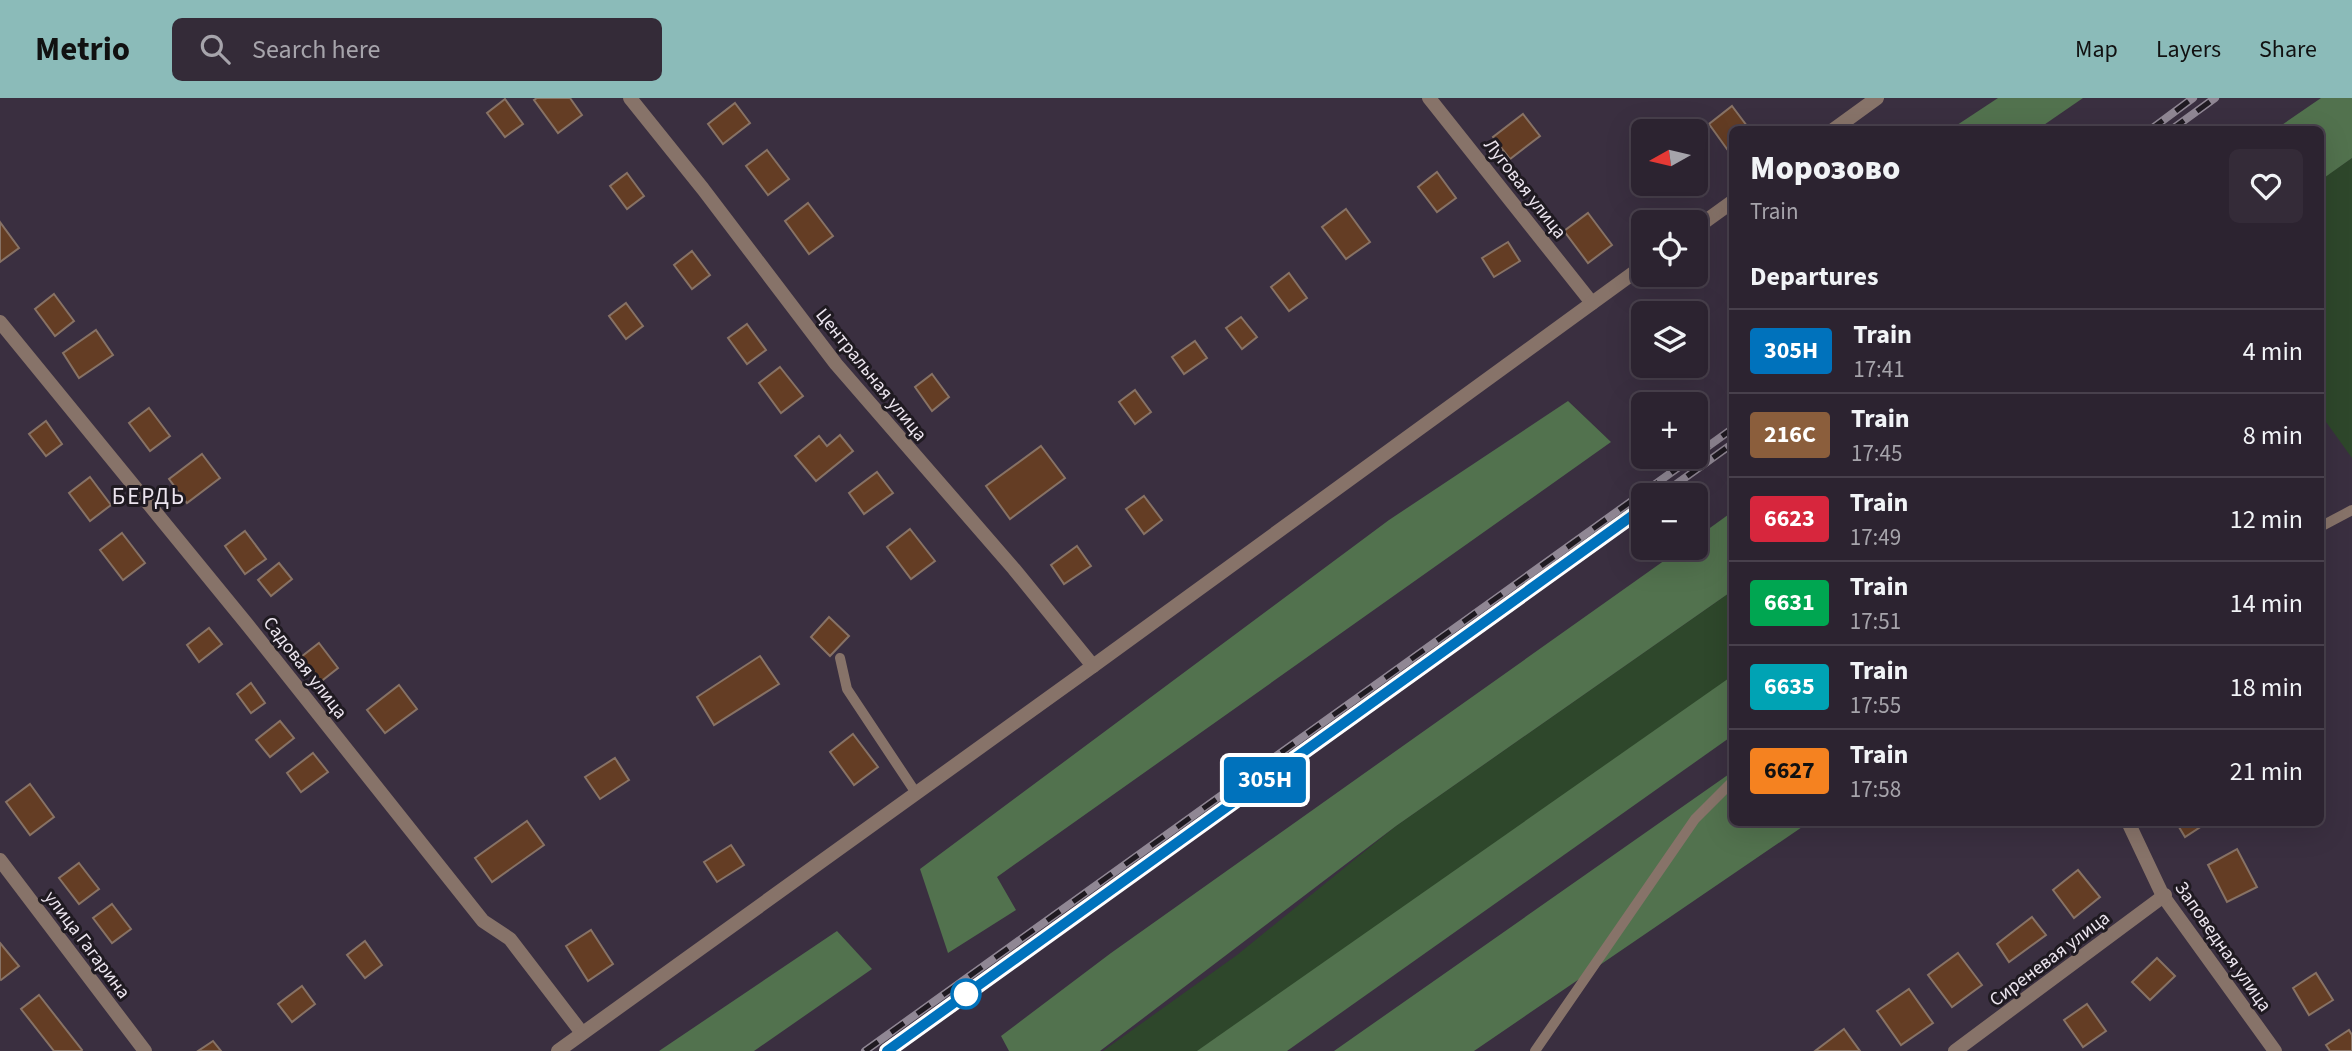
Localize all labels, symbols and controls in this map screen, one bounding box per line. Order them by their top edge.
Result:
search box [172,18,662,81]
text: Metrio [35,26,130,73]
icon: search [196,30,234,68]
text: Search here [252,31,380,68]
text: Map [2075,32,2118,67]
text: Layers [2156,32,2221,67]
text: Share [2259,32,2317,67]
north arrow [1631,119,1708,196]
map controls [1631,119,1708,560]
street label: Луговая улица [1477,133,1573,245]
text: Морозово [1750,145,1901,192]
button: heart [2229,149,2303,223]
text: Train [1750,195,1799,228]
button: locate [1631,210,1708,287]
text: Departures [1750,258,1878,295]
button: layers [1631,301,1708,378]
street label: Центральная улица [809,303,933,447]
text: Train [1853,316,1912,353]
text: 305Н [1764,333,1818,368]
text: 4 min [2243,333,2303,370]
text: 17:41 [1853,353,1905,386]
button: + [1631,392,1708,469]
text: Train [1851,400,1910,437]
text: 216С [1764,417,1816,452]
text: 8 min [2243,417,2303,454]
text: 17:45 [1851,437,1902,470]
district label: БЕРДЬ [112,480,186,513]
button: − [1631,483,1708,560]
text: Train [1850,484,1908,521]
text: 6623 [1764,501,1815,536]
text: 12 min [2230,501,2303,538]
text: 17:49 [1850,521,1901,554]
text: Train [1850,568,1908,605]
text: 6631 [1764,585,1815,620]
text: 14 min [2230,585,2303,622]
text: 17:51 [1850,605,1901,638]
street label: Садовая улица [256,611,353,725]
text: Train [1850,652,1908,689]
text: 6635 [1764,669,1815,704]
text: 18 min [2230,669,2303,706]
text: 17:55 [1850,689,1901,722]
text: Train [1850,736,1908,773]
text: 6627 [1764,753,1815,788]
text: 21 min [2230,753,2303,790]
line badge: 305Н [1216,757,1314,803]
text: 305Н [1238,762,1292,797]
text: 17:58 [1850,773,1901,806]
street label: Заповедная улица [2168,876,2278,1018]
street label: улица Гагарина [37,885,136,1005]
street label: Сиреневая улица [1984,905,2116,1013]
unlabelled marker [951,979,981,1009]

